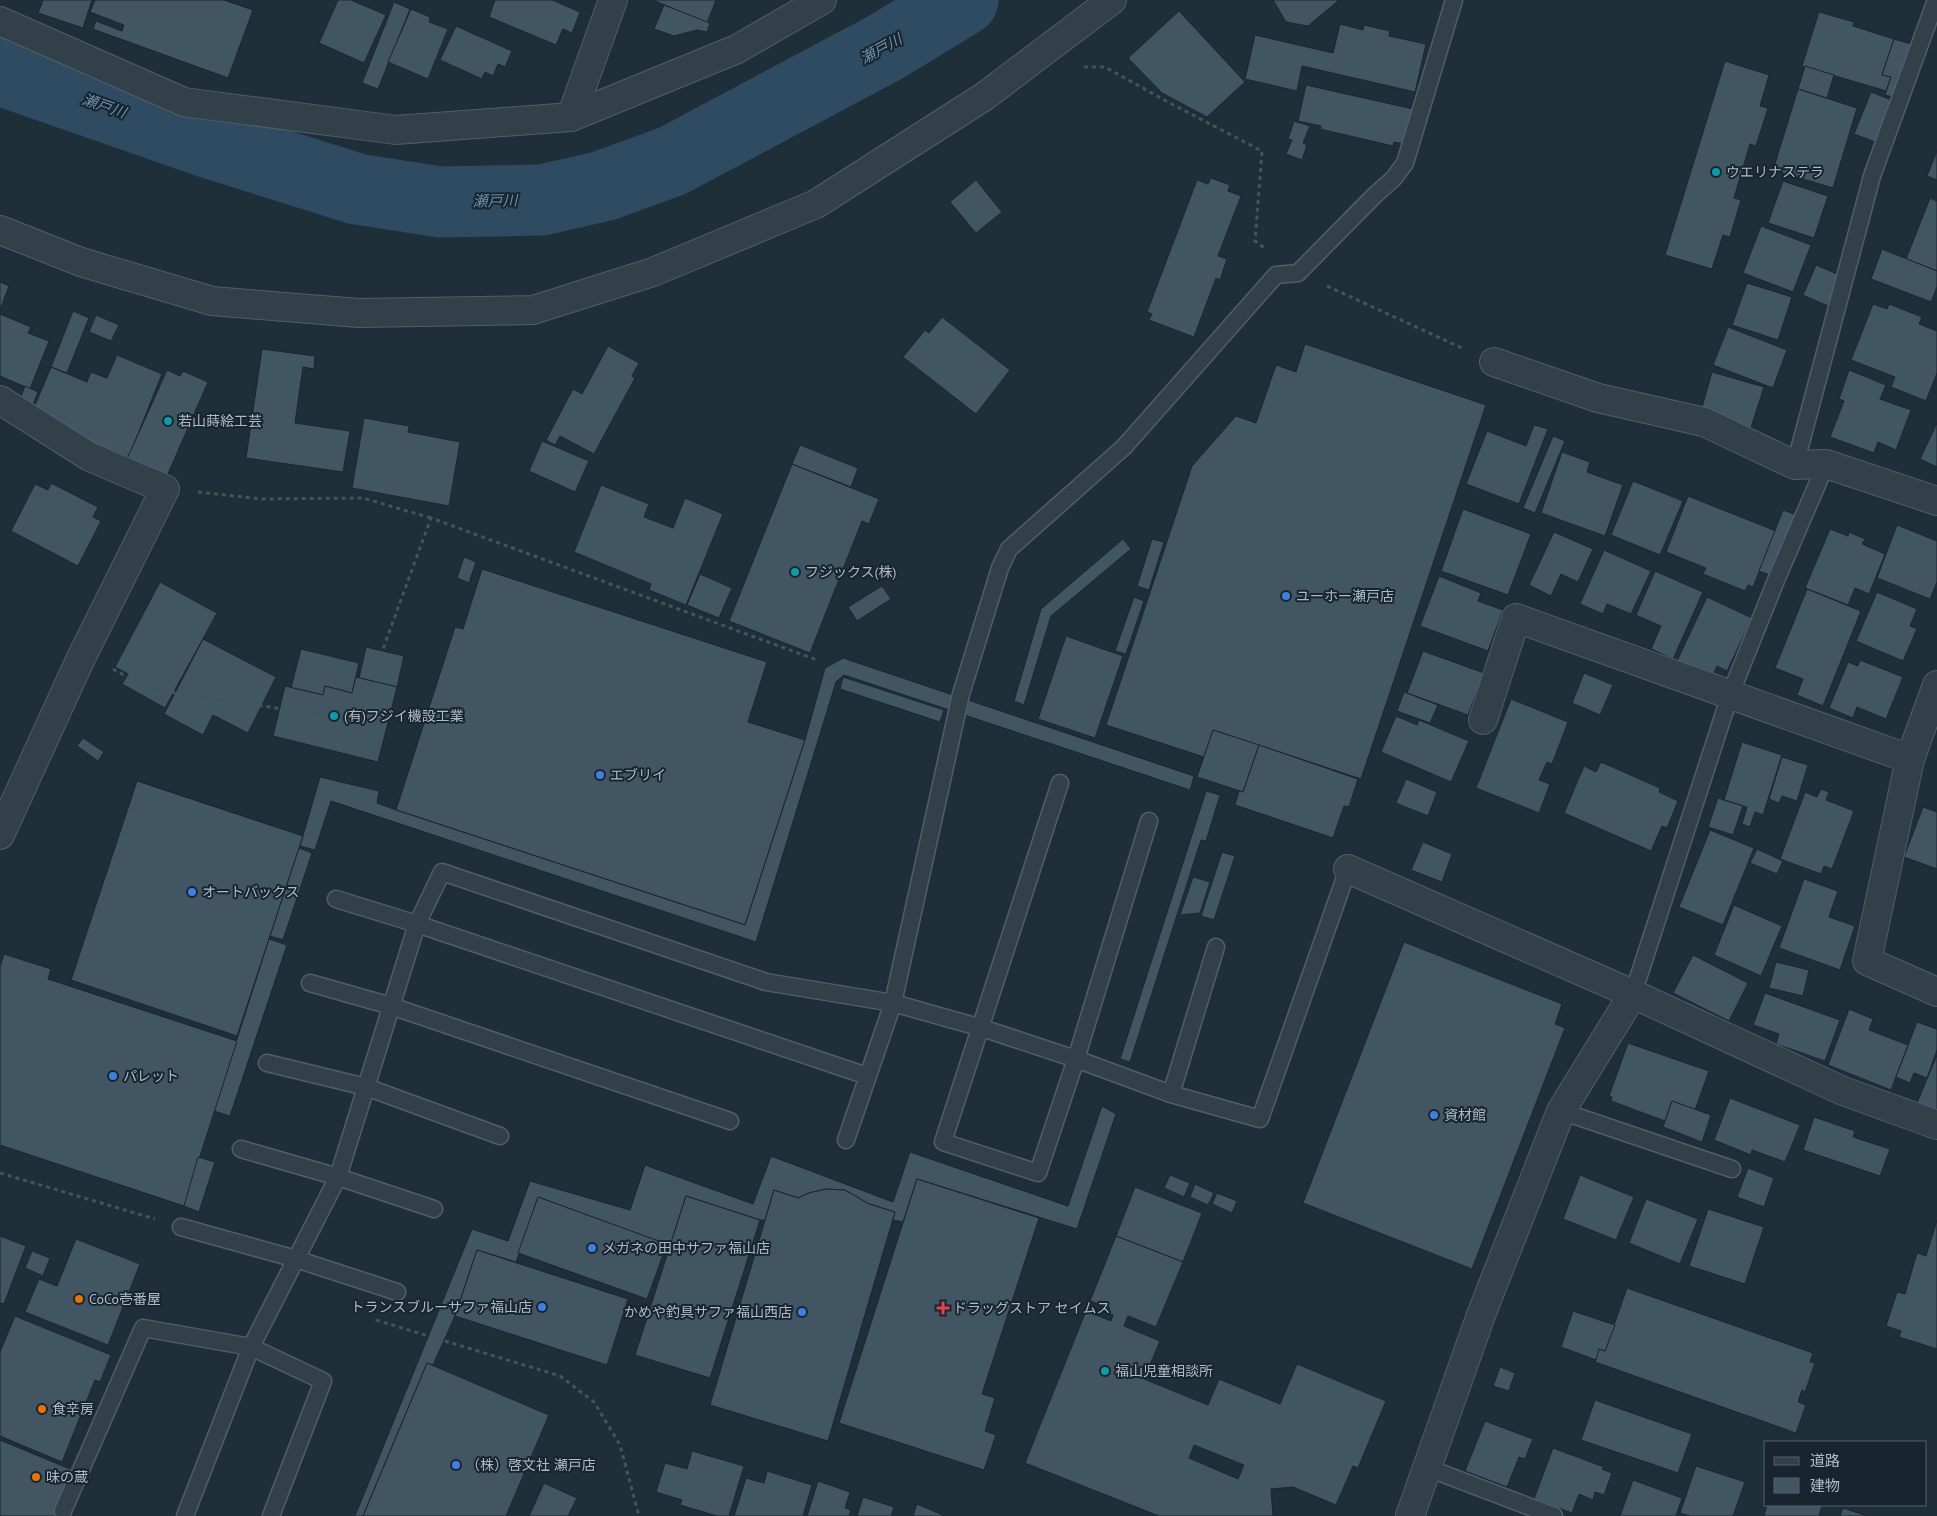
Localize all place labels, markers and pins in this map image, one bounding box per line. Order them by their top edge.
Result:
place label: ウエリナステラ [1726,163,1824,181]
marker: ウエリナステラ [1710,166,1722,178]
place label: 若山蒔絵工芸 [178,412,262,430]
marker: 若山蒔絵工芸 [162,415,174,427]
place label: フジックス(株) [805,563,896,581]
marker: フジックス(株) [789,566,801,578]
place label: ユーホー瀬戸店 [1296,587,1394,605]
marker: ユーホー瀬戸店 [1280,590,1292,602]
place label: (有)フジイ機設工業 [344,707,464,725]
marker: (有)フジイ機設工業 [328,710,340,722]
place label: エブリイ [610,766,666,784]
marker: エブリイ [594,769,606,781]
place label: オートバックス [202,883,300,901]
marker: オートバックス [186,886,198,898]
place label: パレット [123,1067,179,1085]
marker: パレット [107,1070,119,1082]
place label: 資材館 [1444,1106,1486,1124]
marker: 資材館 [1428,1109,1440,1121]
place label: メガネの田中サファ福山店 [602,1239,770,1257]
marker: メガネの田中サファ福山店 [586,1242,598,1254]
place label: CoCo壱番屋 [89,1290,161,1308]
marker: CoCo壱番屋 [73,1293,85,1305]
place label: トランスブルーサファ福山店 [351,1298,532,1316]
place label: ドラッグストア セイムス [953,1299,1110,1317]
marker: トランスブルーサファ福山店 [536,1301,548,1313]
marker: ドラッグストア セイムス [937,1302,949,1314]
place label: かめや釣具サファ福山西店 [624,1303,792,1321]
marker: かめや釣具サファ福山西店 [796,1306,808,1318]
place label: 福山児童相談所 [1115,1362,1213,1380]
marker: 福山児童相談所 [1099,1365,1111,1377]
place label: 食辛房 [52,1400,94,1418]
marker: 食辛房 [36,1403,48,1415]
place label: （株）啓文社 瀬戸店 [466,1456,596,1474]
marker: （株）啓文社 瀬戸店 [450,1459,462,1471]
place label: 味の蔵 [46,1468,88,1486]
marker: 味の蔵 [30,1471,42,1483]

